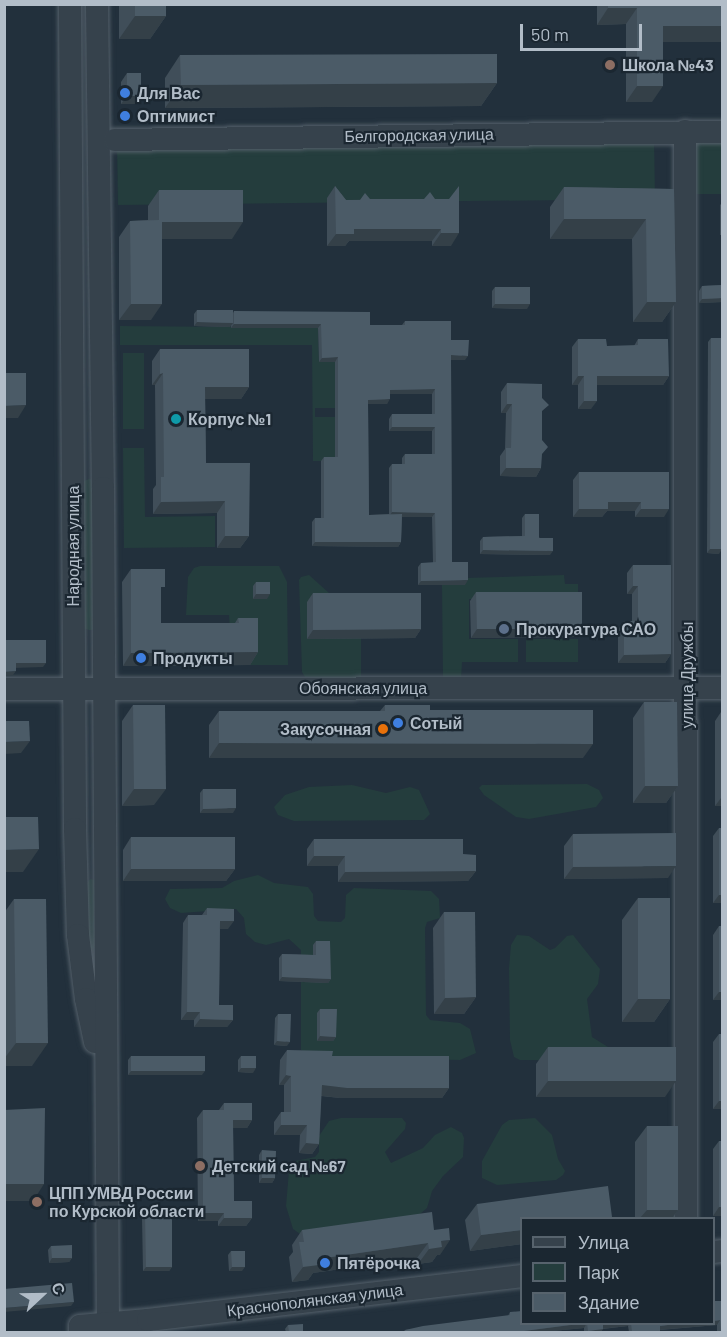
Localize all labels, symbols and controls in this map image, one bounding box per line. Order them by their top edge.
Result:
scale bar [523,12,644,50]
text: 50 m [531,23,569,45]
place label: Школа №43 [622,55,714,75]
marker: Школа №43 [603,58,617,72]
place label: Для Вас [137,83,200,103]
marker: Для Вас [118,86,132,100]
place label: Оптимист [137,106,215,126]
marker: Оптимист [118,109,132,123]
street label: Белгородская улица [344,124,494,146]
place label: Корпус №1 [188,409,271,429]
marker: Корпус №1 [169,412,183,426]
street label: Народная улица [63,486,83,606]
place label: Прокуратура САО [516,619,656,639]
marker: Прокуратура САО [497,622,511,636]
street label: улица Дружбы [677,622,697,728]
place label: Продукты [153,648,233,668]
marker: Продукты [134,651,148,665]
street label: Обоянская улица [299,678,427,698]
place label: Сотый [410,713,462,733]
marker: Сотый [391,716,405,730]
place label: Закусочная [280,719,371,739]
marker: Закусочная [376,722,390,736]
place label: Детский сад №67 [212,1156,345,1176]
marker: Детский сад №67 [193,1159,207,1173]
place label: ЦПП УМВД России по Курской области [49,1183,204,1221]
marker: ЦПП УМВД России по Курской области [30,1195,44,1209]
legend [520,1217,715,1325]
text: Улица [578,1231,629,1253]
place label: Пятёрочка [337,1253,420,1273]
marker: Пятёрочка [318,1256,332,1270]
text: Парк [578,1261,619,1283]
north arrow [12,1265,72,1325]
text: С [48,1279,70,1297]
street label: Краснополянская улица [226,1280,404,1320]
text: Здание [578,1291,639,1313]

